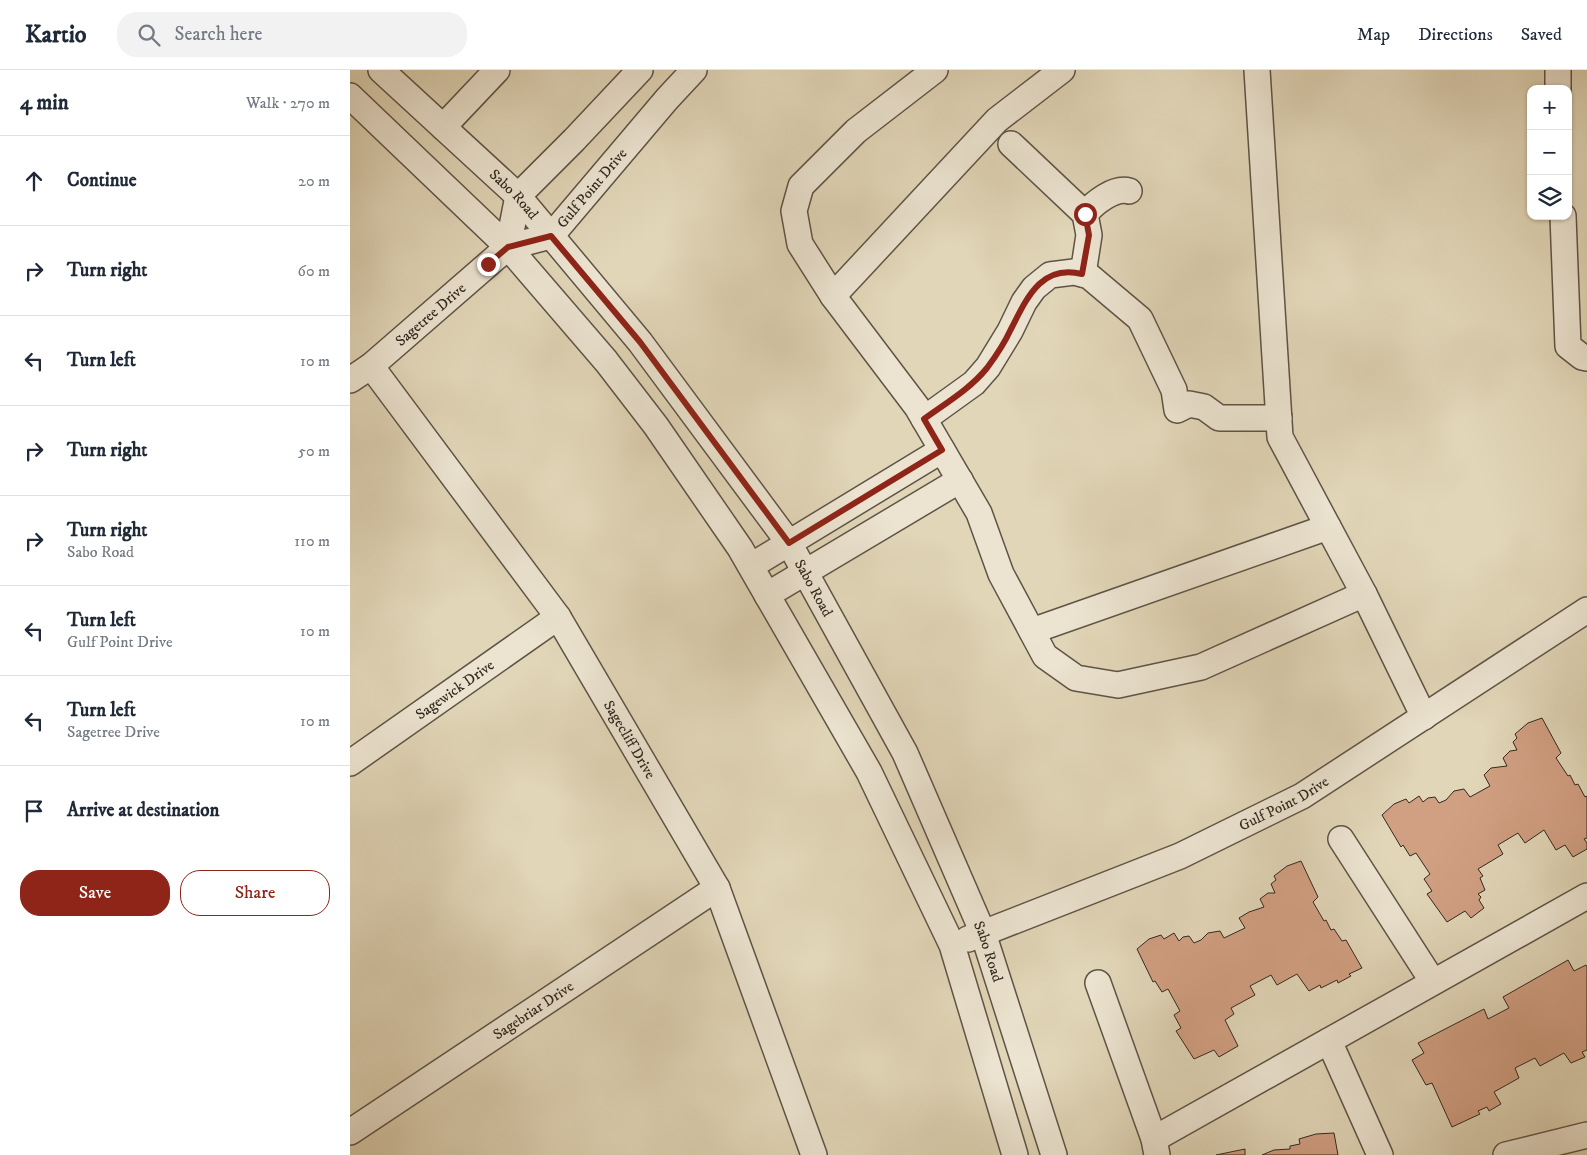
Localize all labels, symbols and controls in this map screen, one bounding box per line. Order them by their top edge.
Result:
search box [117,12,467,57]
text: Kartio [25,20,87,50]
icon: search [135,21,163,49]
text: Search here [175,23,262,46]
text: Map [1357,24,1390,46]
text: Directions [1418,24,1493,46]
text: Saved [1521,24,1562,46]
map controls [1527,85,1572,220]
button: + [1527,85,1572,130]
text: 4 min [20,90,69,116]
text: Walk · 270 m [246,93,330,113]
button: − [1527,130,1572,175]
street label: Gulf Point Drive [553,144,631,232]
street label: Sabo Road [485,165,543,224]
icon: ahead [20,167,48,195]
text: Continue [67,169,137,192]
text: 20 m [298,171,330,191]
button: layers [1527,175,1572,220]
route start [1074,203,1097,226]
route end [477,253,500,276]
icon: right [20,257,48,285]
text: Turn right [67,259,147,282]
text: 60 m [298,261,330,281]
street label: Sagetree Drive [392,279,470,351]
icon: left [20,347,48,375]
text: Turn left [67,349,136,372]
text: 10 m [300,351,330,371]
icon: right [20,437,48,465]
text: Turn right [67,439,147,462]
text: 50 m [298,441,330,461]
text: Turn right [67,519,147,542]
icon: right [20,527,48,555]
text: 110 m [294,531,330,551]
text: Sabo Road [67,542,134,562]
street label: Sabo Road [790,556,837,621]
text: Turn left [67,609,136,632]
icon: left [20,617,48,645]
text: 10 m [300,621,330,641]
text: Gulf Point Drive [67,632,173,652]
street label: Sagewick Drive [412,656,498,724]
street label: Sagecliff Drive [599,697,660,782]
text: Turn left [67,699,136,722]
icon: left [20,707,48,735]
text: 10 m [300,711,330,731]
text: Sagetree Drive [67,722,160,742]
street label: Gulf Point Drive [1236,772,1333,836]
icon: arrive [20,797,48,825]
text: Arrive at destination [67,799,219,822]
button: Save [20,870,170,916]
button: Share [180,870,330,916]
street label: Sabo Road [969,918,1007,985]
street label: Sagebriar Drive [490,977,577,1044]

